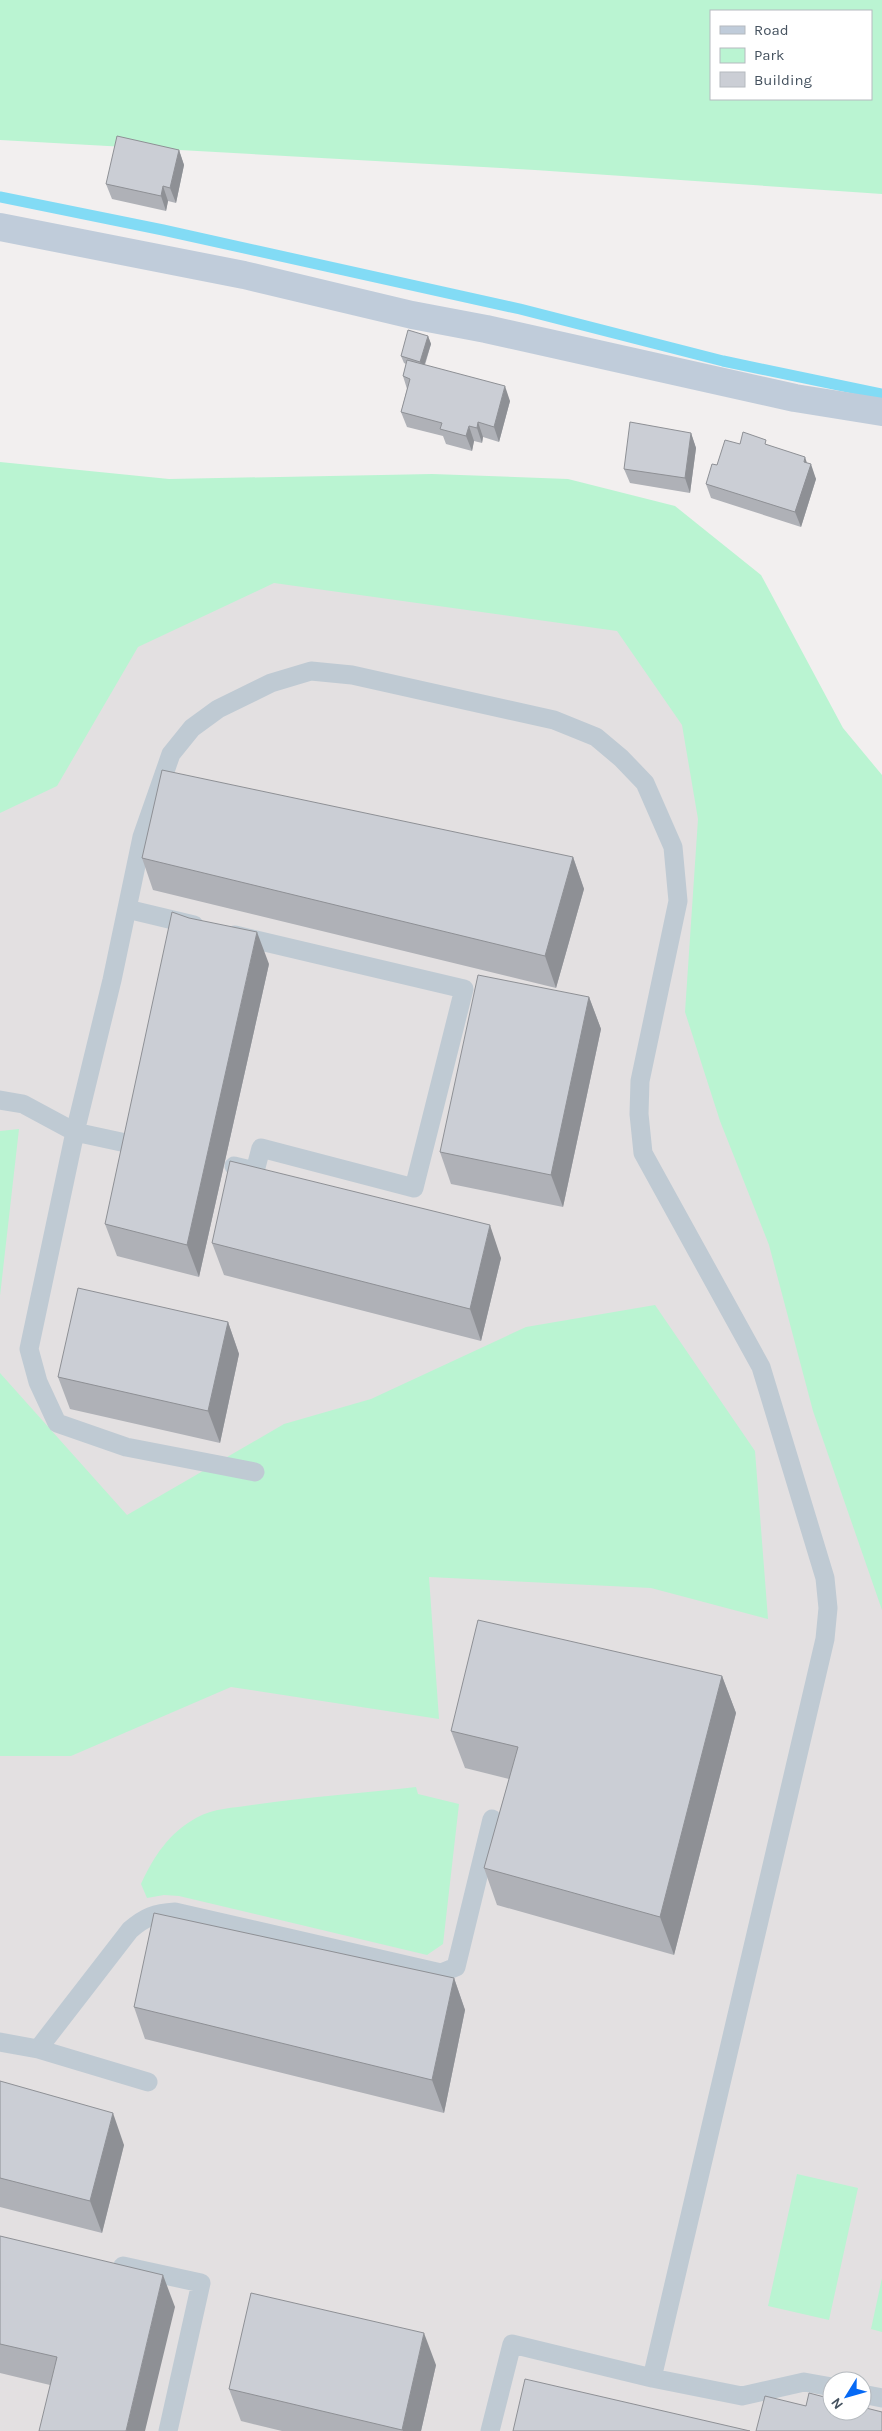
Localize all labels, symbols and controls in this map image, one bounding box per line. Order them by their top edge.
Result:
legend [710,10,872,100]
text: Road [754,21,789,39]
text: Park [754,46,784,64]
text: Building [754,71,812,89]
north arrow [822,2371,872,2421]
text: N [827,2394,847,2413]

